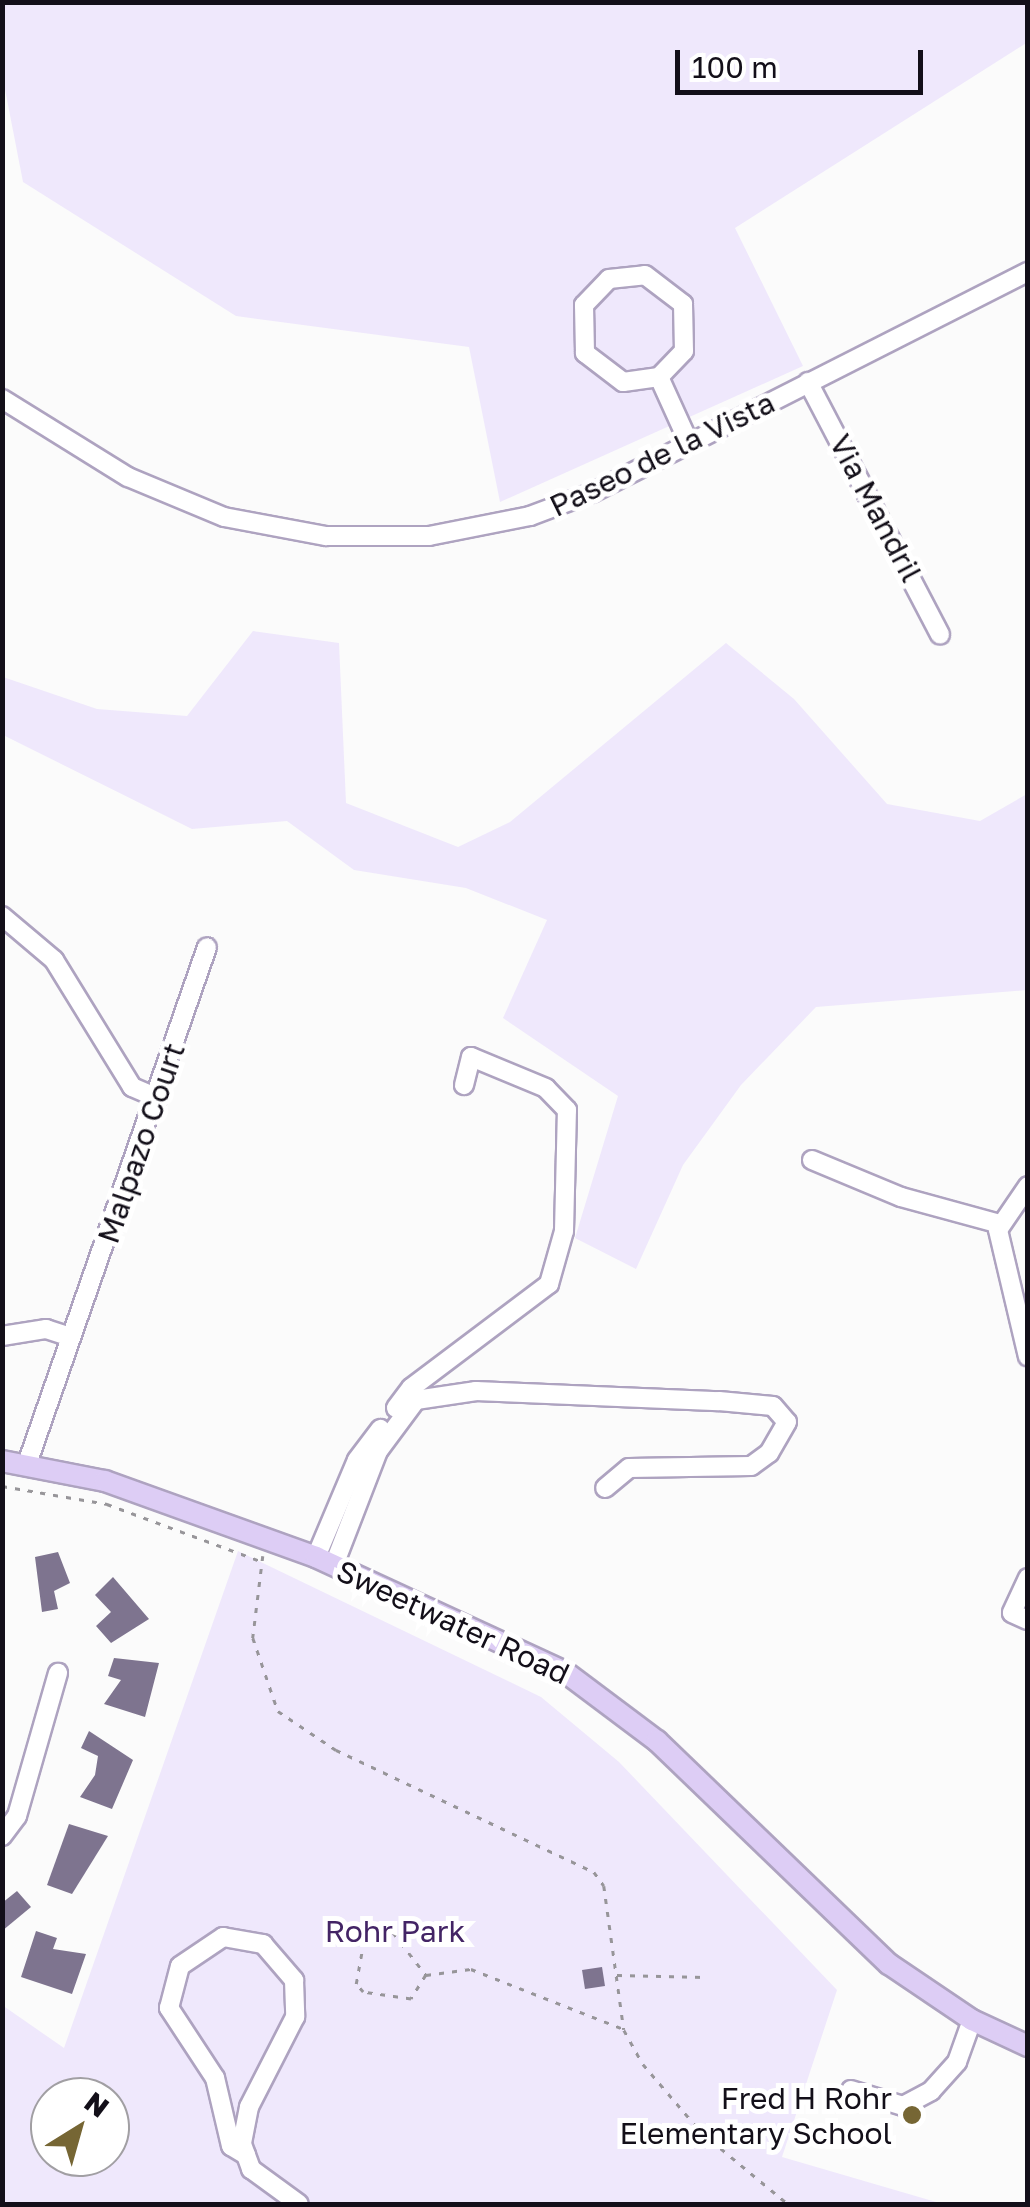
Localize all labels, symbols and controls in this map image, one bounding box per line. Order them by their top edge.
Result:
scale bar [680,30,928,92]
text: 100 m [692,49,778,85]
street label: Paseo de la Vista [544,384,780,524]
street label: Via Mandril [822,428,930,588]
street label: Malpazo Court [90,1038,192,1248]
street label: Sweetwater Road [331,1552,575,1692]
park label: Rohr Park [325,1913,465,1949]
north arrow [30,2077,130,2177]
place label: Fred H Rohr Elementary School [619,2080,892,2150]
text: N [79,2085,116,2124]
marker: Fred H Rohr Elementary School [901,2104,923,2126]

